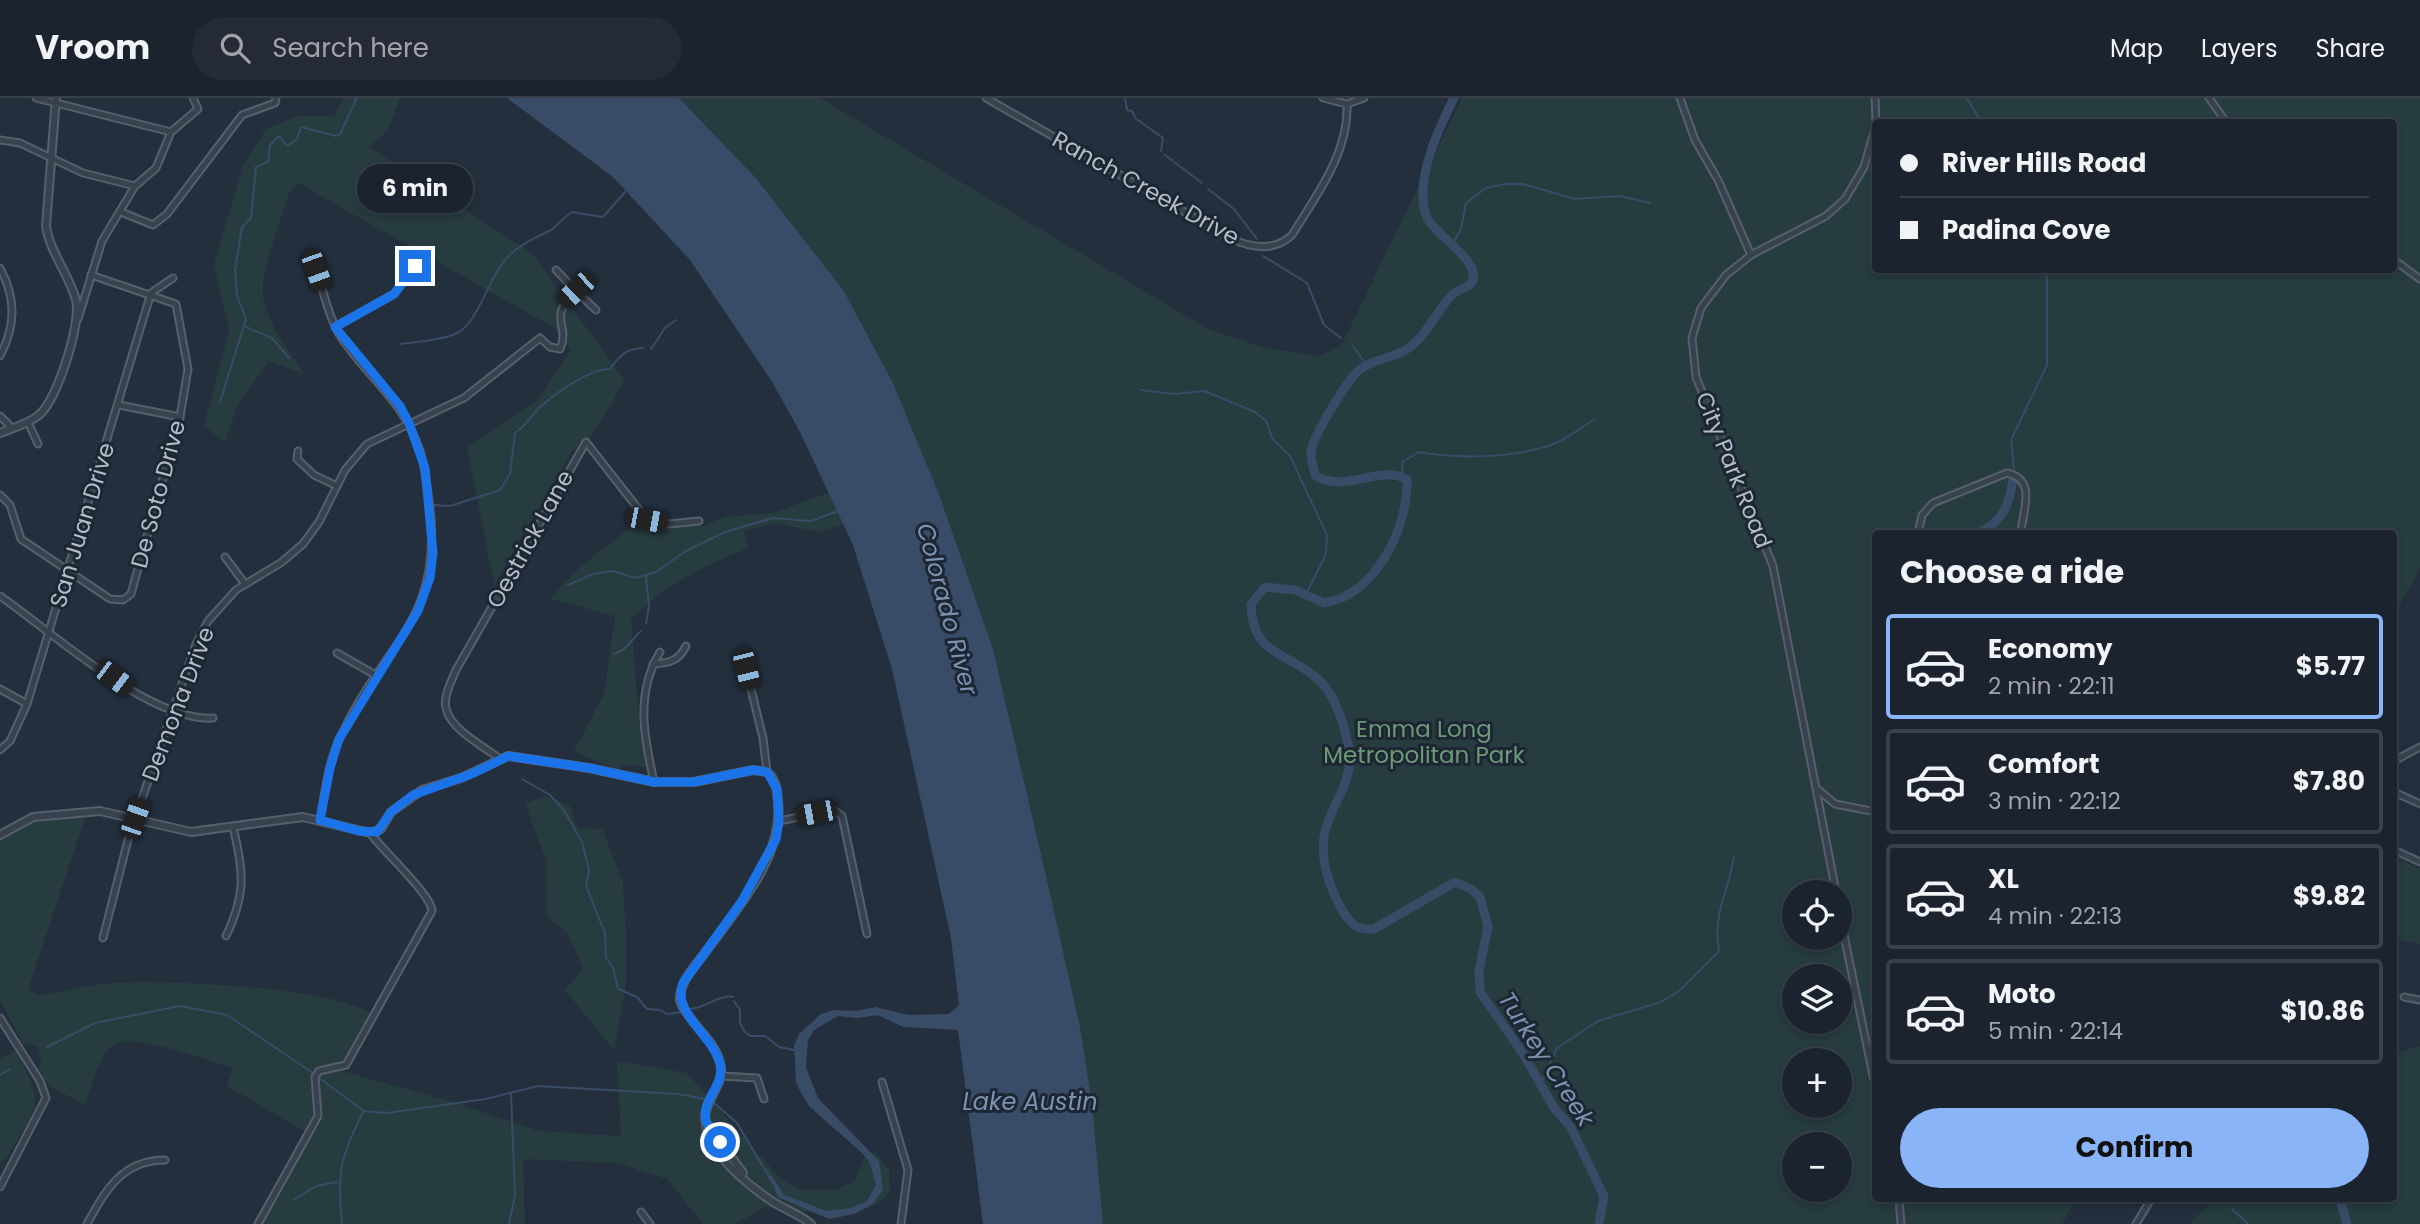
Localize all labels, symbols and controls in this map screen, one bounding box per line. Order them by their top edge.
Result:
search box [192,17,682,80]
text: Vroom [35,24,150,71]
icon: search [216,29,254,67]
text: Search here [272,30,429,66]
text: Map [2110,32,2163,65]
text: Layers [2201,32,2277,65]
text: Share [2315,32,2385,65]
street label: Ranch Creek Drive [1047,123,1245,253]
text: River Hills Road [1942,145,2146,181]
callout: 6 min [357,164,473,214]
text: 6 min [382,172,448,204]
text: Padina Cove [1942,212,2111,248]
car [299,247,334,293]
route end [399,250,431,282]
car [554,268,599,312]
street label: City Park Road [1688,387,1780,553]
street label: De Soto Drive [123,417,193,571]
street label: San Juan Drive [42,439,122,611]
street label: Oestrick Lane [479,464,581,614]
car [625,506,670,534]
water label: Colorado River [909,519,987,700]
text: Choose a ride [1900,549,2124,594]
street label: Demona Drive [134,622,222,786]
text: Economy [1988,631,2112,667]
icon: car [1904,635,1967,698]
car [731,646,762,692]
text: $5.77 [2296,648,2365,684]
car [91,657,138,699]
text: 2 min · 22:11 [1988,670,2115,702]
park label: Emma Long Metropolitan Park [1323,713,1525,771]
text: Comfort [1988,746,2100,782]
icon: car [1904,750,1967,813]
text: $7.80 [2293,763,2365,799]
text: 3 min · 22:12 [1988,785,2121,817]
car [119,795,152,841]
car [794,799,839,827]
text: XL [1988,861,2019,897]
icon: car [1904,865,1967,928]
text: $9.82 [2293,878,2365,914]
map controls [1782,880,1852,1202]
button: locate [1782,880,1852,950]
text: 4 min · 22:13 [1988,900,2122,932]
button: layers [1782,964,1852,1034]
text: Moto [1988,976,2056,1012]
icon: car [1904,980,1967,1043]
water label: Turkey Creek [1490,985,1603,1134]
text: $10.86 [2280,993,2365,1029]
text: 5 min · 22:14 [1988,1015,2123,1047]
button: + [1782,1048,1852,1118]
water label: Lake Austin [962,1085,1098,1118]
button: Confirm [1900,1108,2369,1188]
route start [704,1126,736,1158]
button: − [1782,1132,1852,1202]

